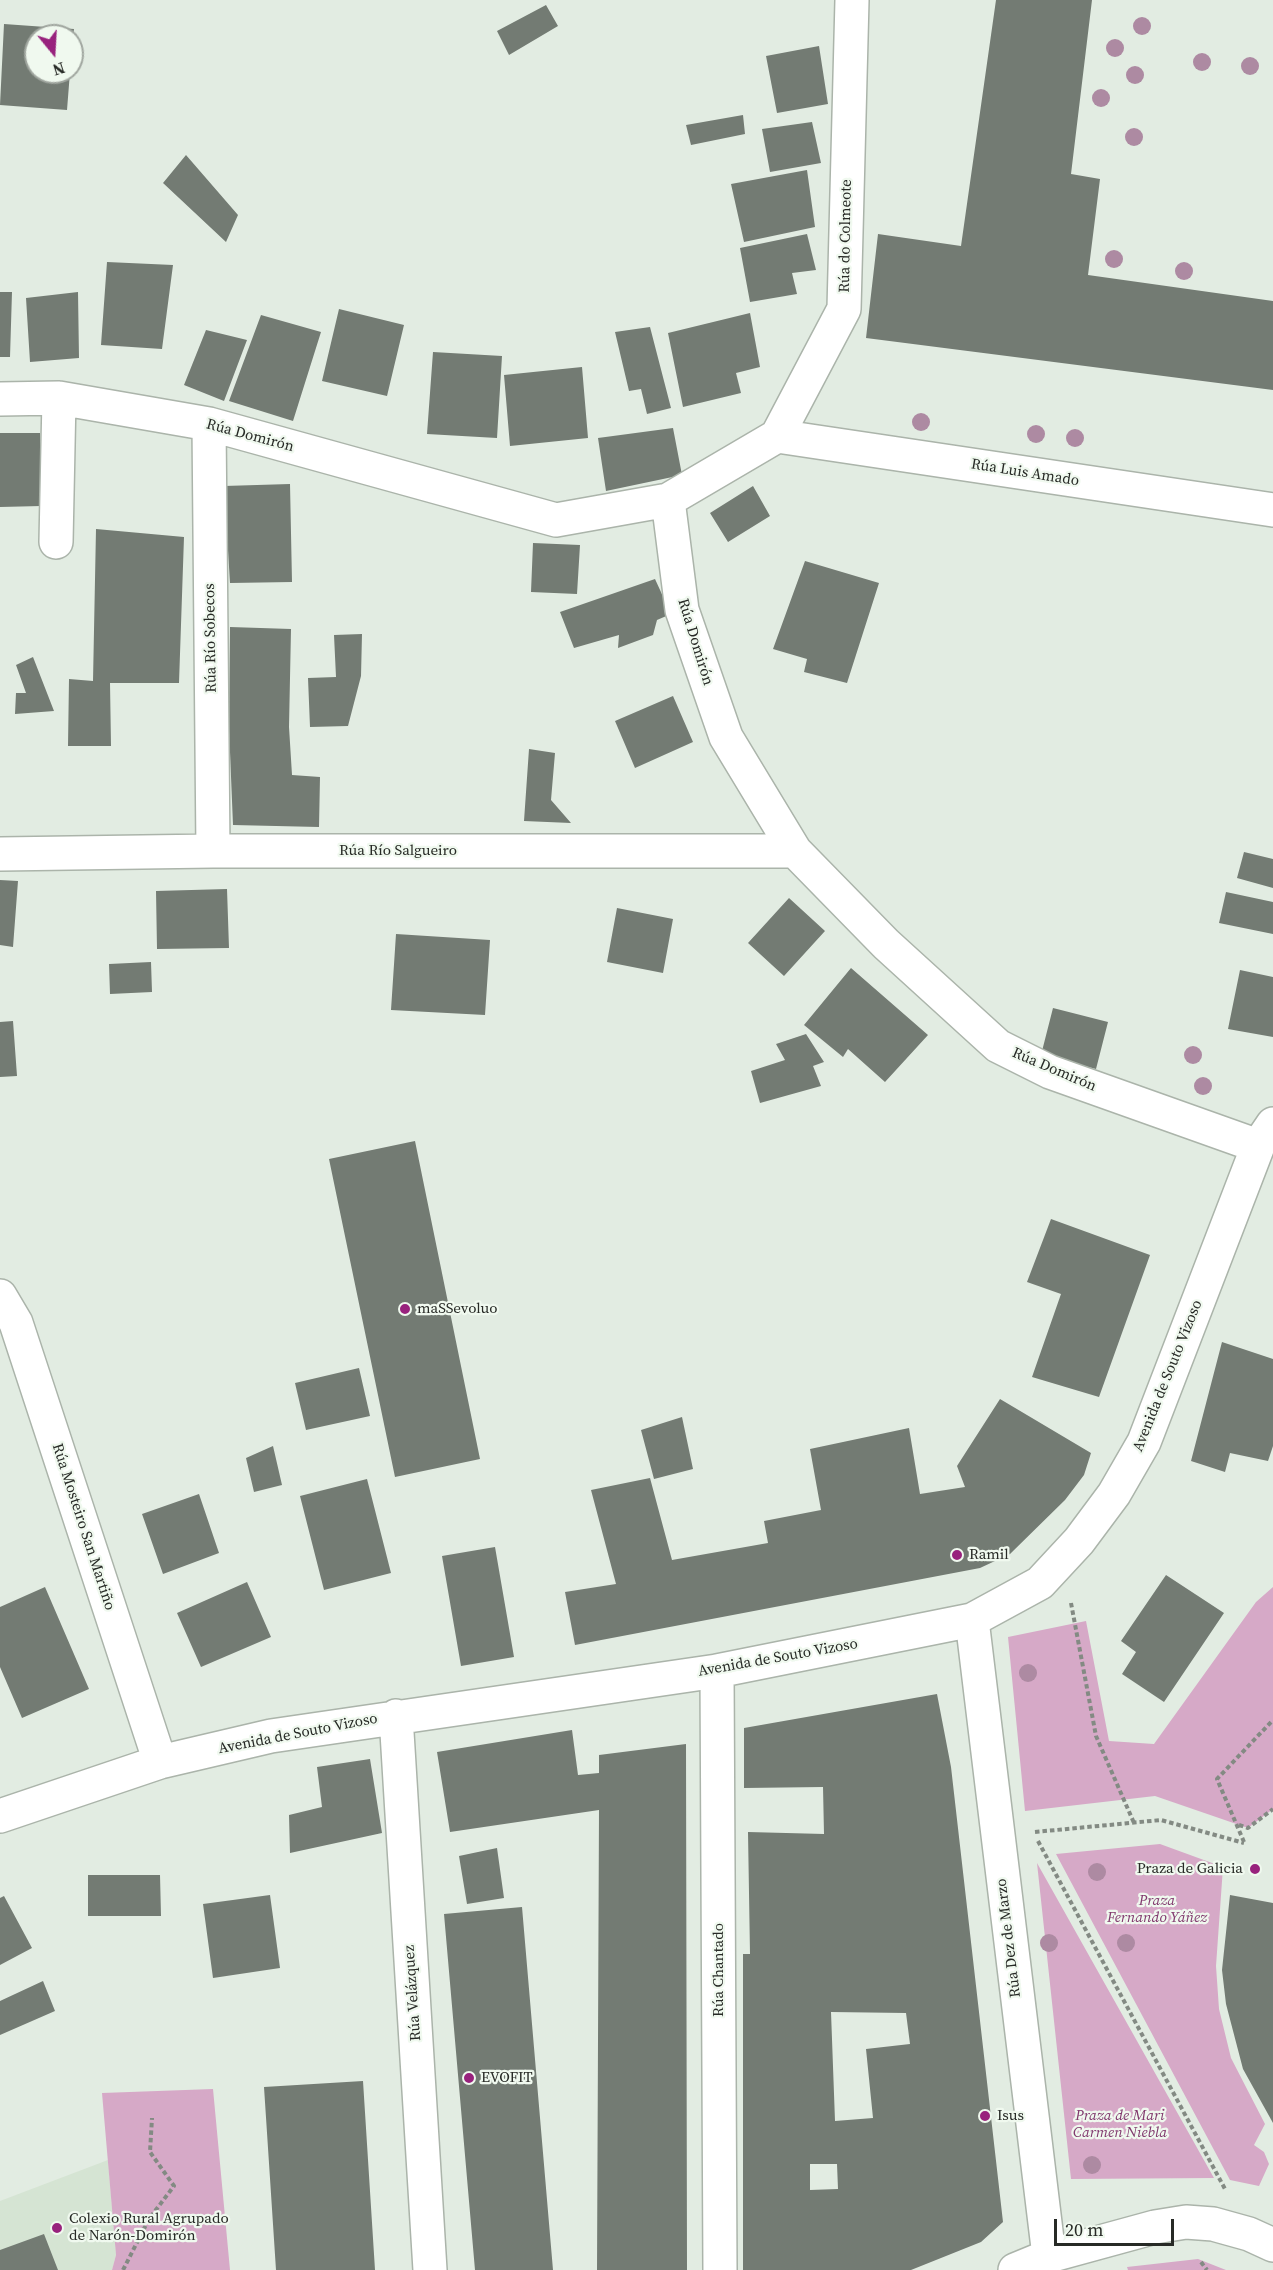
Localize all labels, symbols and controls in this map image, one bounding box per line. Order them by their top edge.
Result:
north arrow [24,24,84,84]
text: N [50,57,68,81]
street label: Rúa do Colmeote [836,179,856,293]
street label: Rúa Domirón [204,416,296,456]
street label: Rúa Luis Amado [970,456,1080,490]
street label: Rúa Río Sobecos [201,583,221,693]
street label: Rúa Domirón [673,596,717,688]
street label: Rúa Río Salgueiro [339,842,457,860]
street label: Rúa Domirón [1009,1044,1099,1096]
street label: Avenida de Souto Vizoso [1129,1298,1207,1454]
place label: maSSevoluo [417,1300,497,1318]
marker: maSSevoluo [398,1302,412,1316]
street label: Rúa Mosteiro San Martiño [48,1441,118,1613]
place label: Ramil [969,1546,1009,1564]
marker: Ramil [950,1548,964,1562]
street label: Avenida de Souto Vizoso [697,1635,859,1681]
street label: Avenida de Souto Vizoso [217,1710,379,1758]
place label: Praza de Galicia [1137,1860,1243,1878]
marker: Praza de Galicia [1248,1862,1262,1876]
street label: Rúa Dez de Marzo [993,1877,1025,1999]
park label: Praza Fernando Yáñez [1107,1892,1207,1927]
street label: Rúa Chantado [710,1923,728,2017]
street label: Rúa Velázquez [401,1944,425,2042]
place label: EVOFIT [481,2069,533,2087]
marker: EVOFIT [462,2071,476,2085]
place label: Isus [997,2107,1024,2125]
park label: Praza de Mari Carmen Niebla [1073,2107,1167,2142]
marker: Isus [978,2109,992,2123]
scale bar [1057,2207,1177,2245]
place label: Colexio Rural Agrupado de Narón-Domirón [69,2210,229,2245]
text: 20 m [1065,2217,1103,2242]
marker: Colexio Rural Agrupado de Narón-Domirón [50,2221,64,2235]

